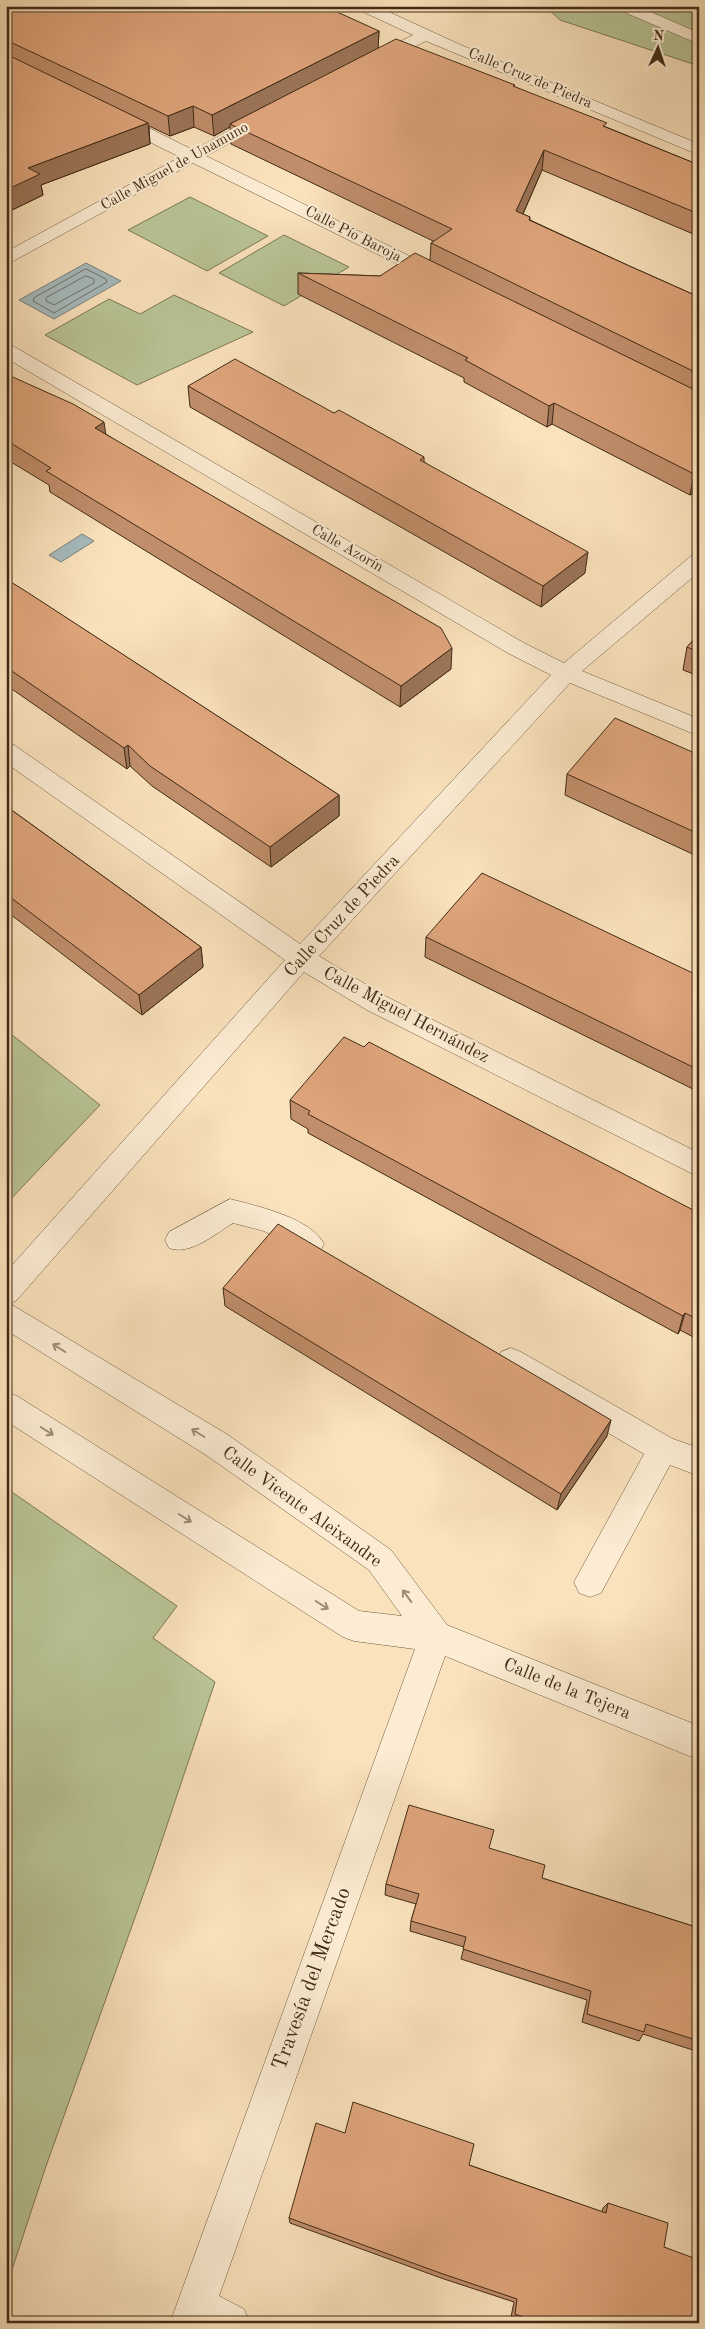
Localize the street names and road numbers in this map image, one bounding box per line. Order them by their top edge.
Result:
street label: Calle Cruz de Piedra [466,46,595,112]
street label: Calle Miguel de Unamuno [99,120,251,214]
street label: Calle Pío Baroja [302,204,404,266]
street label: Calle Azorín [308,522,386,576]
street label: Calle Cruz de Piedra [281,851,403,981]
street label: Calle Miguel Hernández [320,964,492,1066]
street label: Calle Vicente Aleixandre [219,1443,385,1571]
street label: Calle de la Tejera [501,1655,633,1723]
street label: Travesía del Mercado [269,1885,355,2073]

